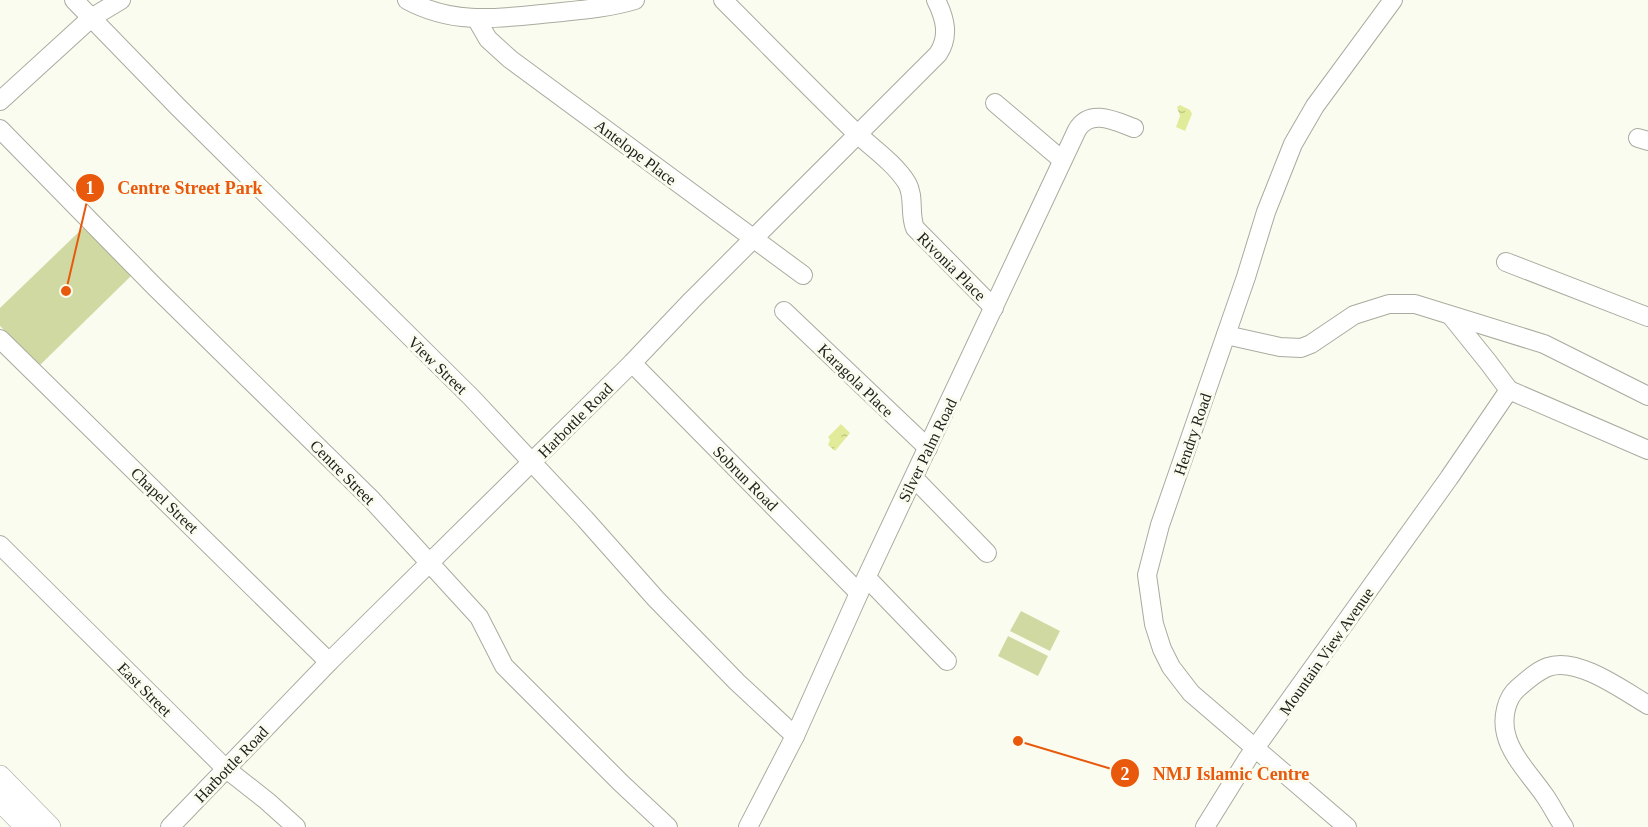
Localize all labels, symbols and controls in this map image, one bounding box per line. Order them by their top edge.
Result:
street label: Antelope Place [591,116,680,189]
callout: Centre Street Park [75,170,275,206]
text: 1 [86,178,95,198]
text: Centre Street Park [117,178,263,198]
street label: Rivonia Place [914,229,989,304]
street label: View Street [405,333,471,398]
street label: Karagola Place [814,340,897,421]
street label: Harbottle Road [535,380,616,461]
street label: Hendry Road [1170,391,1215,478]
street label: Silver Palm Road [895,396,960,505]
street label: Centre Street [307,437,379,508]
street label: Sobrun Road [710,443,781,514]
street label: Chapel Street [127,464,202,538]
street label: Mountain View Avenue [1276,584,1377,718]
street label: East Street [114,659,175,720]
street label: Harbottle Road [191,723,272,806]
callout: NMJ Islamic Centre [1110,755,1321,791]
text: 2 [1121,764,1130,784]
text: NMJ Islamic Centre [1153,764,1309,784]

